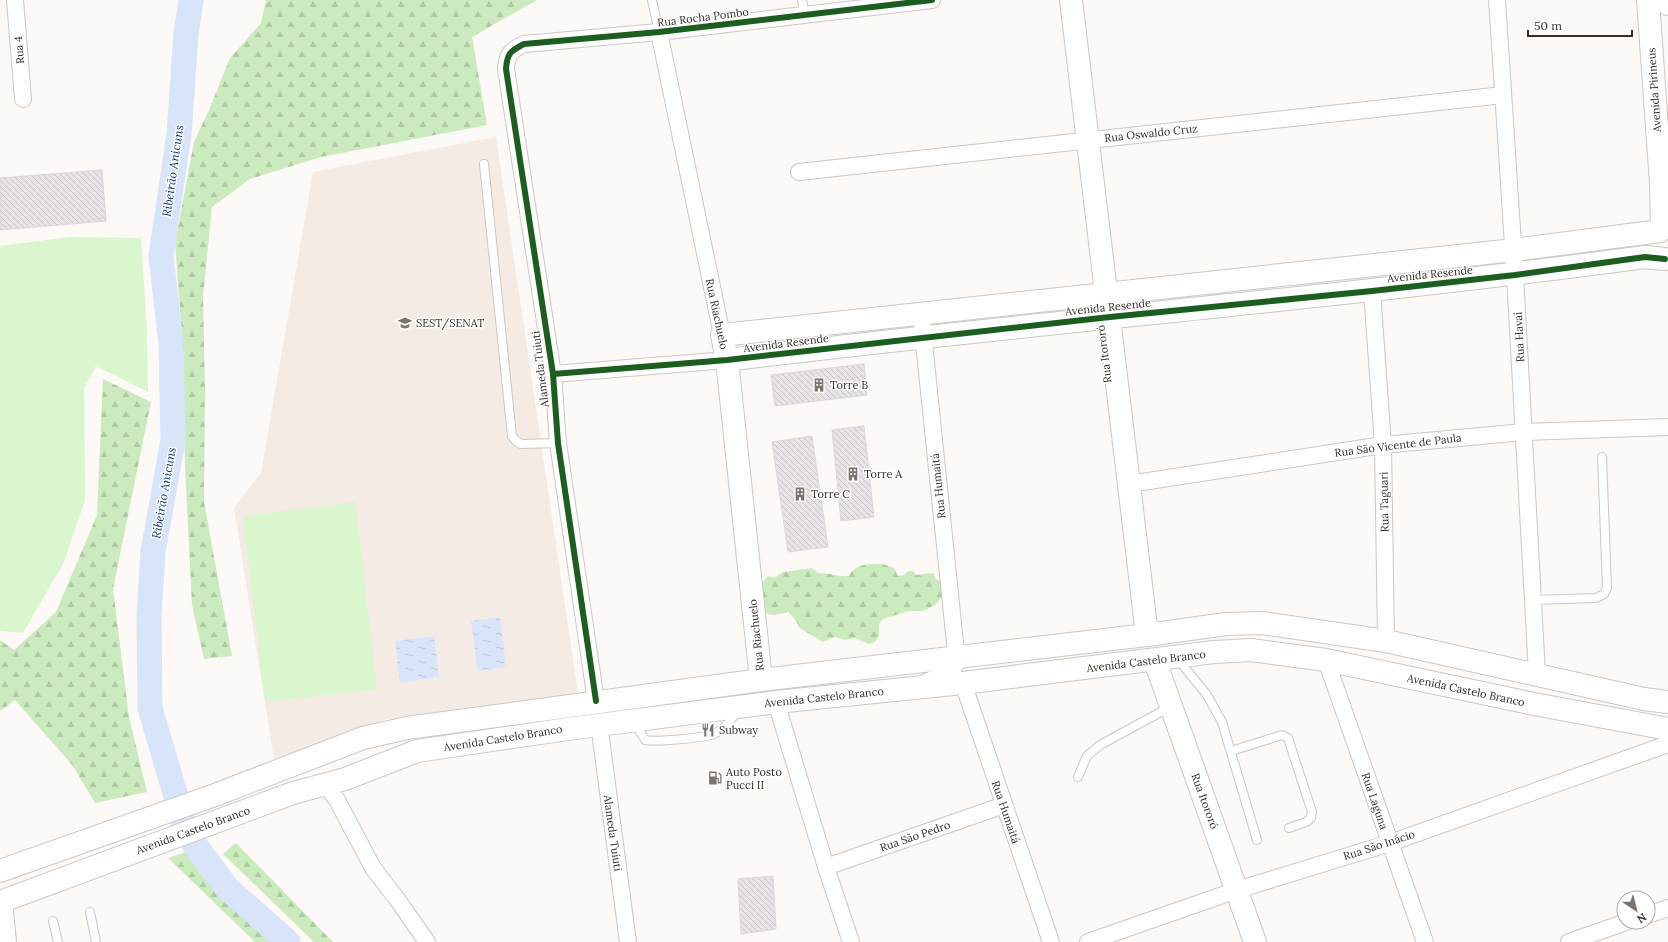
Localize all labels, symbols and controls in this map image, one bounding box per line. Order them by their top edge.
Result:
street label: Rua Rocha Pombo [656,4,750,30]
scale bar [1528,12,1632,38]
text: 50 m [1534,18,1562,33]
street label: Rua 4 [11,35,27,65]
street label: Avenida Pirineus [1644,47,1664,134]
street label: Rua Oswaldo Cruz [1104,121,1199,145]
water label: Ribeirão Anicuns [159,124,186,218]
street label: Avenida Resende [1385,263,1474,286]
street label: Rua Riachuelo [703,277,731,351]
street label: Avenida Resende [1063,296,1152,319]
street label: Rua Havaí [1511,312,1527,362]
school or university icon: SEST/SENAT [397,315,413,331]
place label: SEST/SENAT [416,316,484,331]
street label: Rua Itororó [1093,324,1115,384]
street label: Alameda Tuiuti [528,330,552,409]
street label: Avenida Resende [741,331,830,355]
building icon: Torre B [811,377,827,393]
place label: Torre B [830,378,868,392]
street label: Rua São Vicente de Paula [1334,430,1463,460]
water label: Ribeirão Anicuns [148,446,179,540]
street label: Rua Humaitá [928,452,948,519]
building icon: Torre A [845,466,861,482]
place label: Torre A [864,467,903,481]
street label: Rua Taguari [1376,472,1392,532]
building icon: Torre C [792,486,808,502]
place label: Torre C [811,487,850,501]
street label: Rua Riachuelo [745,598,767,672]
street label: Avenida Castelo Branco [1085,647,1206,675]
street label: Avenida Castelo Branco [1405,670,1526,709]
street label: Avenida Castelo Branco [763,684,884,710]
street label: Avenida Castelo Branco [442,722,563,754]
restaurant icon: Subway [700,722,716,738]
place label: Subway [719,723,758,737]
place label: Auto Posto Pucci II [725,765,782,792]
fuel station icon: Auto Posto Pucci II [707,770,723,786]
street label: Rua Itororó [1188,771,1222,831]
street label: Rua Laguna [1359,771,1391,832]
street label: Rua Humaitá [989,779,1023,846]
street label: Alameda Tuiuti [601,793,625,872]
street label: Avenida Castelo Branco [133,803,252,857]
street label: Rua São Pedro [878,817,952,855]
street label: Rua São Inácio [1341,827,1417,863]
north arrow [1616,890,1656,930]
text: N [1634,910,1649,927]

